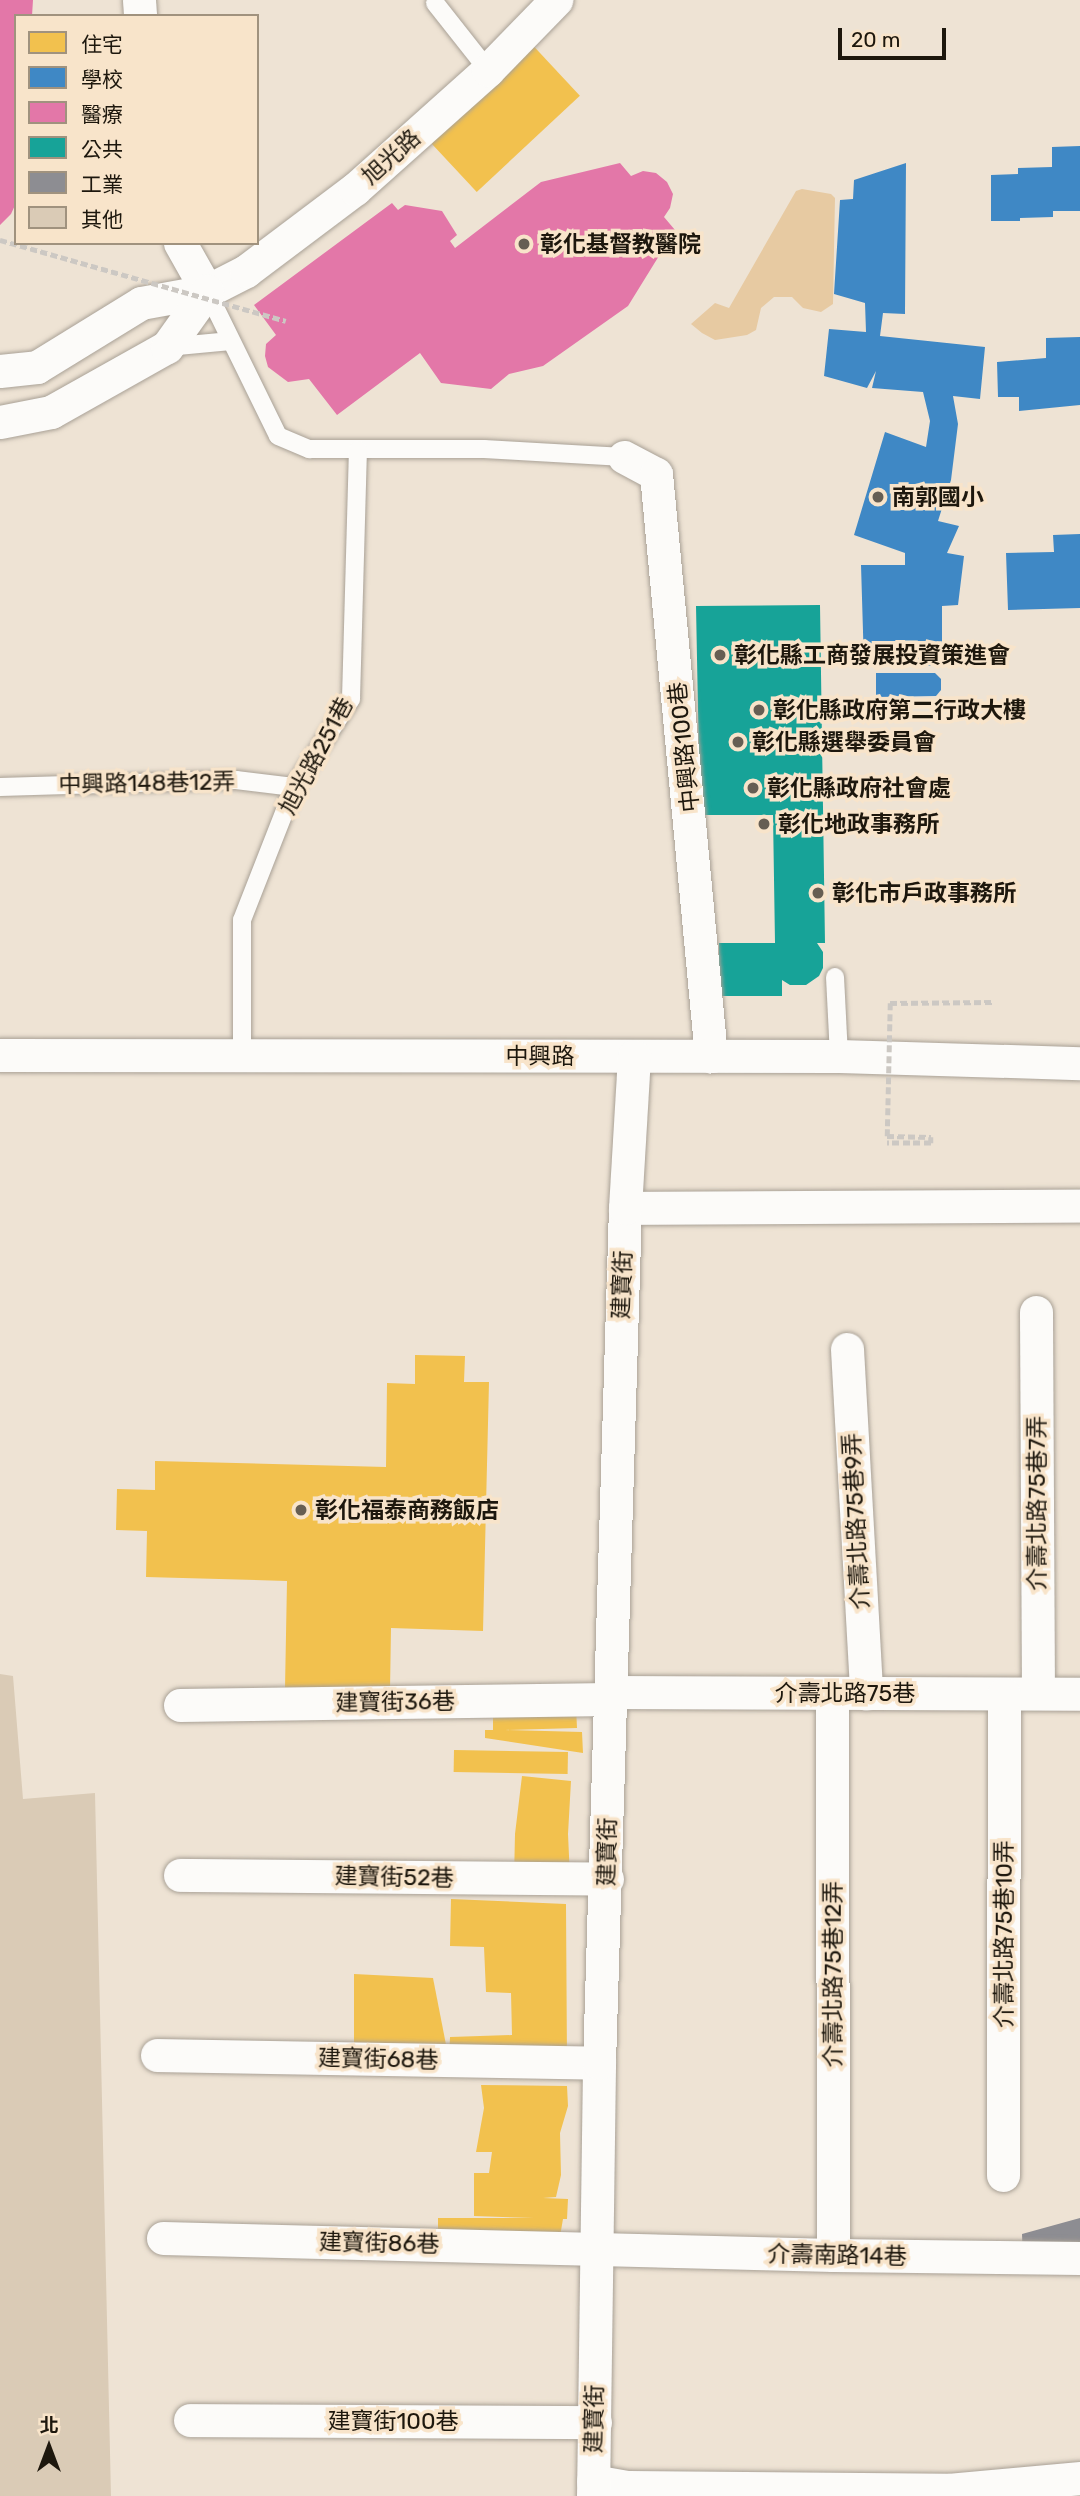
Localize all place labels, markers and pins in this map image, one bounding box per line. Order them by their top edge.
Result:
place label: 彰化基督教醫院 [540,230,701,258]
marker: 彰化基督教醫院 [514,234,534,254]
place label: 南郭國小 [892,483,984,511]
marker: 南郭國小 [870,489,886,505]
place label: 彰化縣工商發展投資策進會 [734,641,1010,669]
marker: 彰化縣工商發展投資策進會 [712,647,728,663]
place label: 彰化縣政府第二行政大樓 [773,696,1026,724]
marker: 彰化縣政府第二行政大樓 [751,702,767,718]
place label: 彰化縣選舉委員會 [752,728,936,756]
marker: 彰化縣選舉委員會 [730,734,746,750]
place label: 彰化縣政府社會處 [767,774,951,802]
marker: 彰化縣政府社會處 [745,780,761,796]
place label: 彰化地政事務所 [778,810,939,838]
marker: 彰化地政事務所 [756,816,772,832]
place label: 彰化市戶政事務所 [832,879,1016,907]
marker: 彰化市戶政事務所 [810,885,826,901]
place label: 彰化福泰商務飯店 [315,1496,499,1524]
marker: 彰化福泰商務飯店 [293,1502,309,1518]

